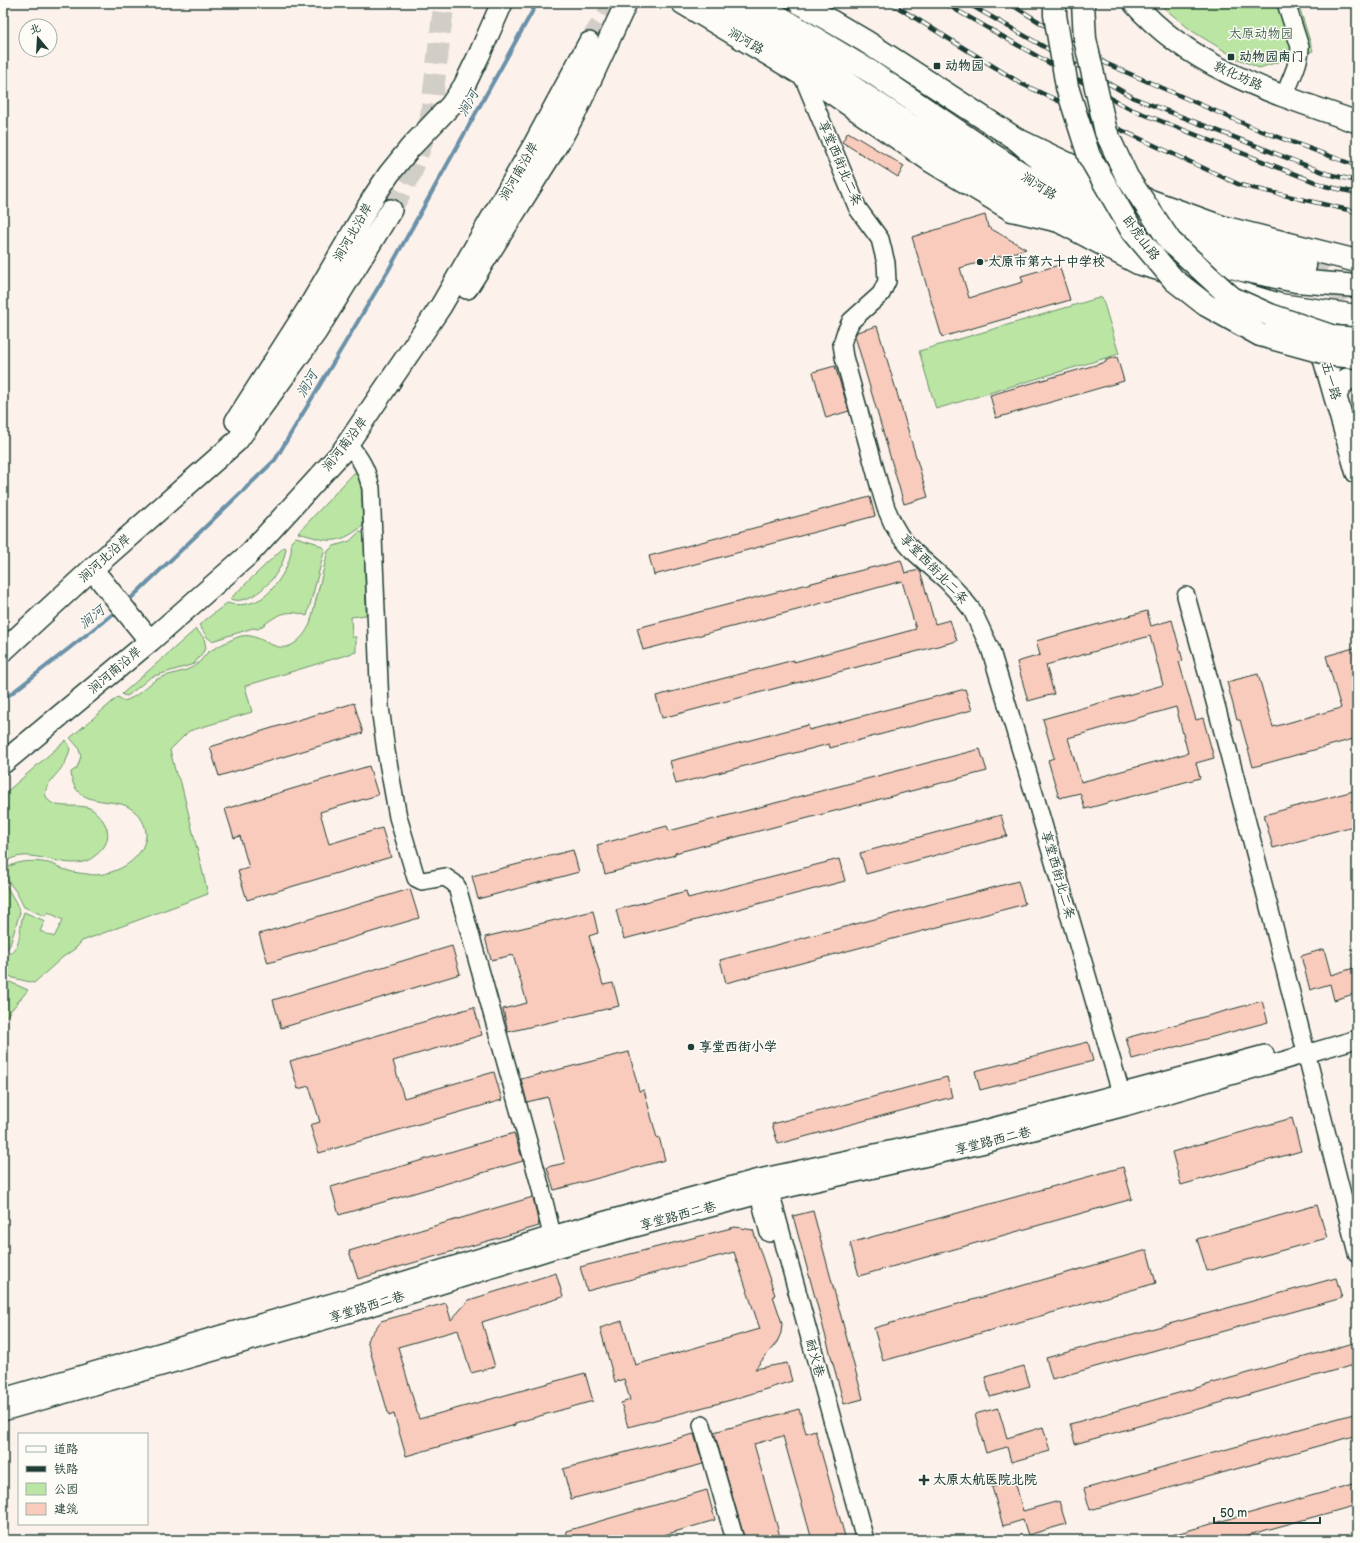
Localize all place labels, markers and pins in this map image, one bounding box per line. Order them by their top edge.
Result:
place label: 动物园南门 [1239,49,1304,65]
marker: 动物园南门 [1226,52,1236,62]
place label: 动物园 [945,58,984,74]
marker: 动物园 [932,61,942,71]
place label: 太原市第六十中学校 [988,254,1105,270]
marker: 太原市第六十中学校 [975,257,985,267]
place label: 享堂西街小学 [699,1039,777,1055]
marker: 享堂西街小学 [686,1042,696,1052]
place label: 太原太航医院北院 [933,1472,1037,1488]
marker: 太原太航医院北院 [918,1474,930,1486]

